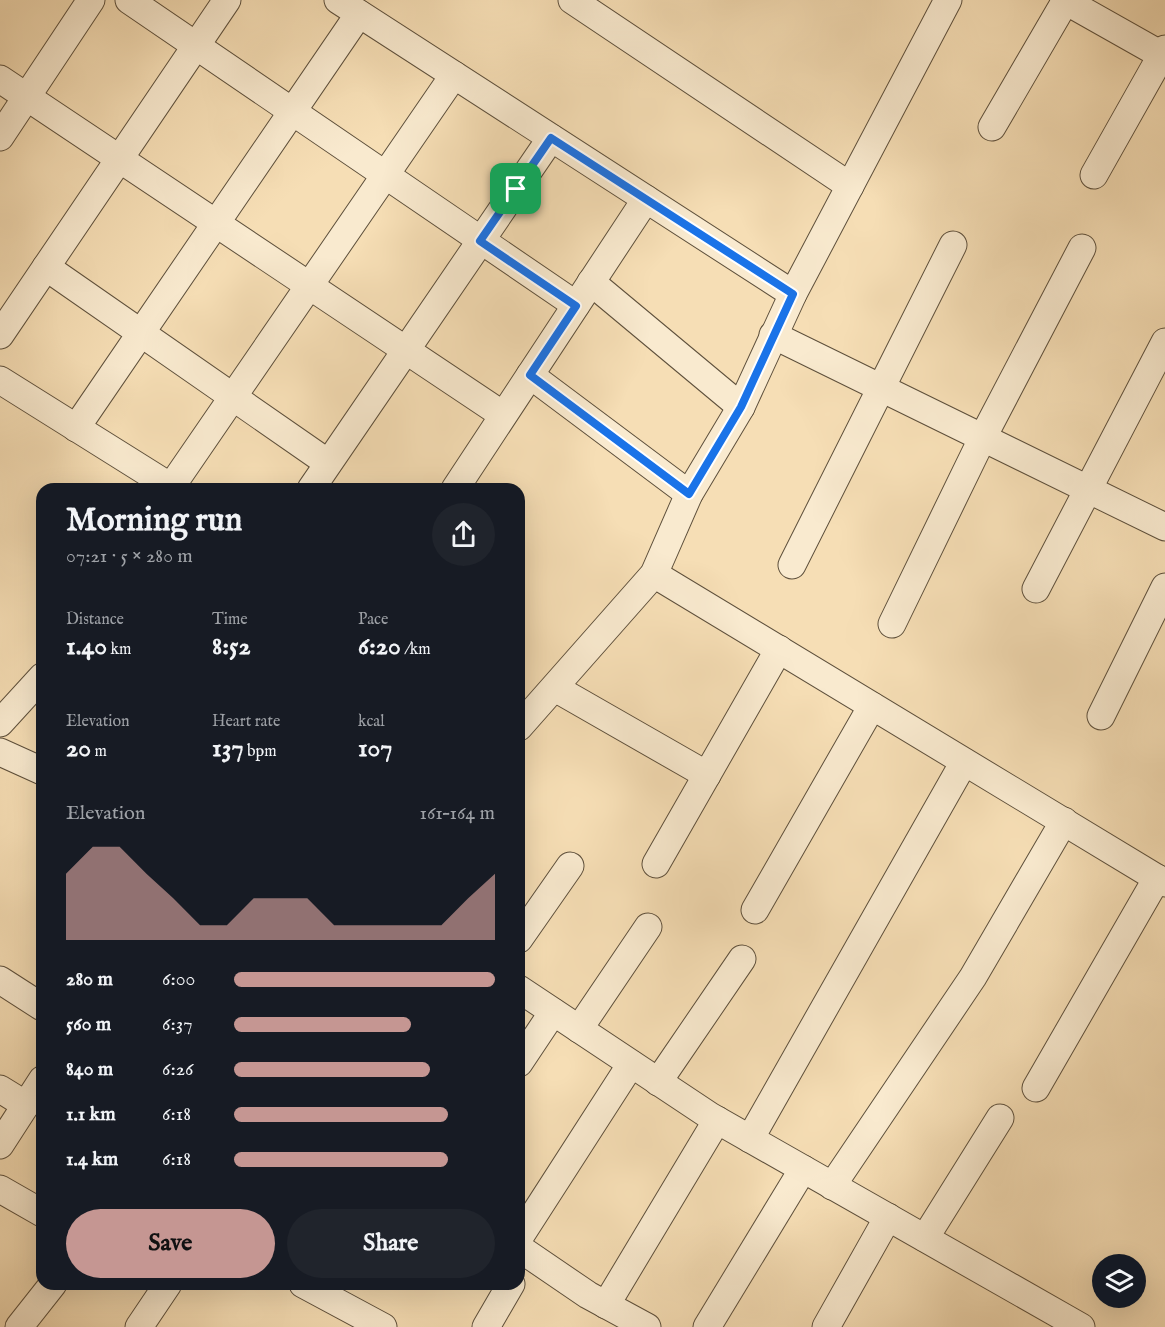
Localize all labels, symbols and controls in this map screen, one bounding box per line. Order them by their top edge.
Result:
pin [490,163,541,214]
icon: arrive [499,172,532,205]
text: Morning run [66,500,242,542]
button: share [432,503,495,566]
text: 07:21 · 5 × 280 m [66,544,193,569]
text: Distance [66,610,124,630]
text: Time [212,610,248,630]
text: Pace [358,610,388,630]
text: 1.40 [66,630,107,663]
text: 8:52 [212,630,251,663]
text: 6:20 [358,630,401,663]
text: km [107,640,131,660]
text: /km [401,640,431,660]
text: Elevation [66,712,129,732]
text: Heart rate [212,712,280,732]
text: kcal [358,712,385,732]
text: 20 [66,732,91,765]
text: 137 [212,732,244,765]
text: 107 [358,732,393,765]
text: m [91,742,107,762]
text: bpm [244,742,277,762]
text: Elevation [66,801,145,826]
text: 161–164 m [420,801,495,826]
text: 280 m [66,967,113,992]
text: 6:00 [162,967,195,992]
text: 560 m [66,1012,111,1037]
text: 6:37 [162,1012,193,1037]
text: 840 m [66,1057,113,1082]
text: 6:26 [162,1057,194,1082]
text: 1.1 km [66,1102,116,1127]
text: 6:18 [162,1102,191,1127]
text: 1.4 km [66,1147,118,1172]
text: 6:18 [162,1147,191,1172]
button: Save [66,1209,275,1278]
button: Share [287,1209,495,1278]
map controls [1092,1254,1146,1308]
button: layers [1092,1254,1146,1308]

